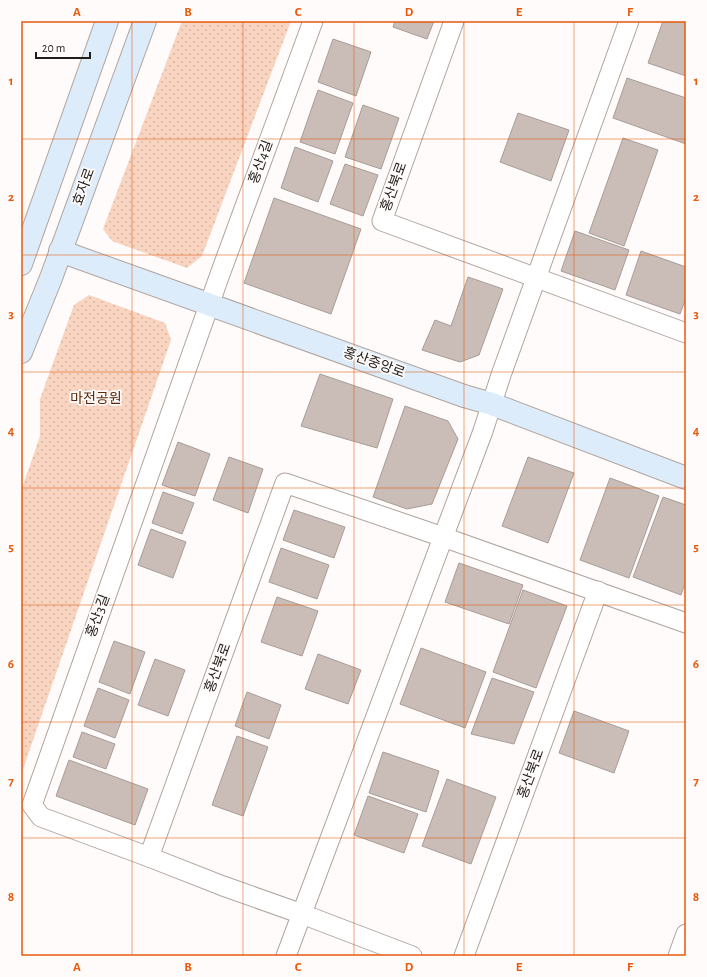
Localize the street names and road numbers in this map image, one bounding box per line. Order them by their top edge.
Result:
street label: 홍산4길 [246,138,275,186]
street label: 홍산북로 [378,160,409,214]
street label: 효자로 [70,166,97,208]
street label: 홍산중앙로 [341,344,407,381]
street label: 홍산3길 [83,592,112,639]
street label: 홍산북로 [202,641,233,695]
street label: 홍산북로 [515,747,546,801]

